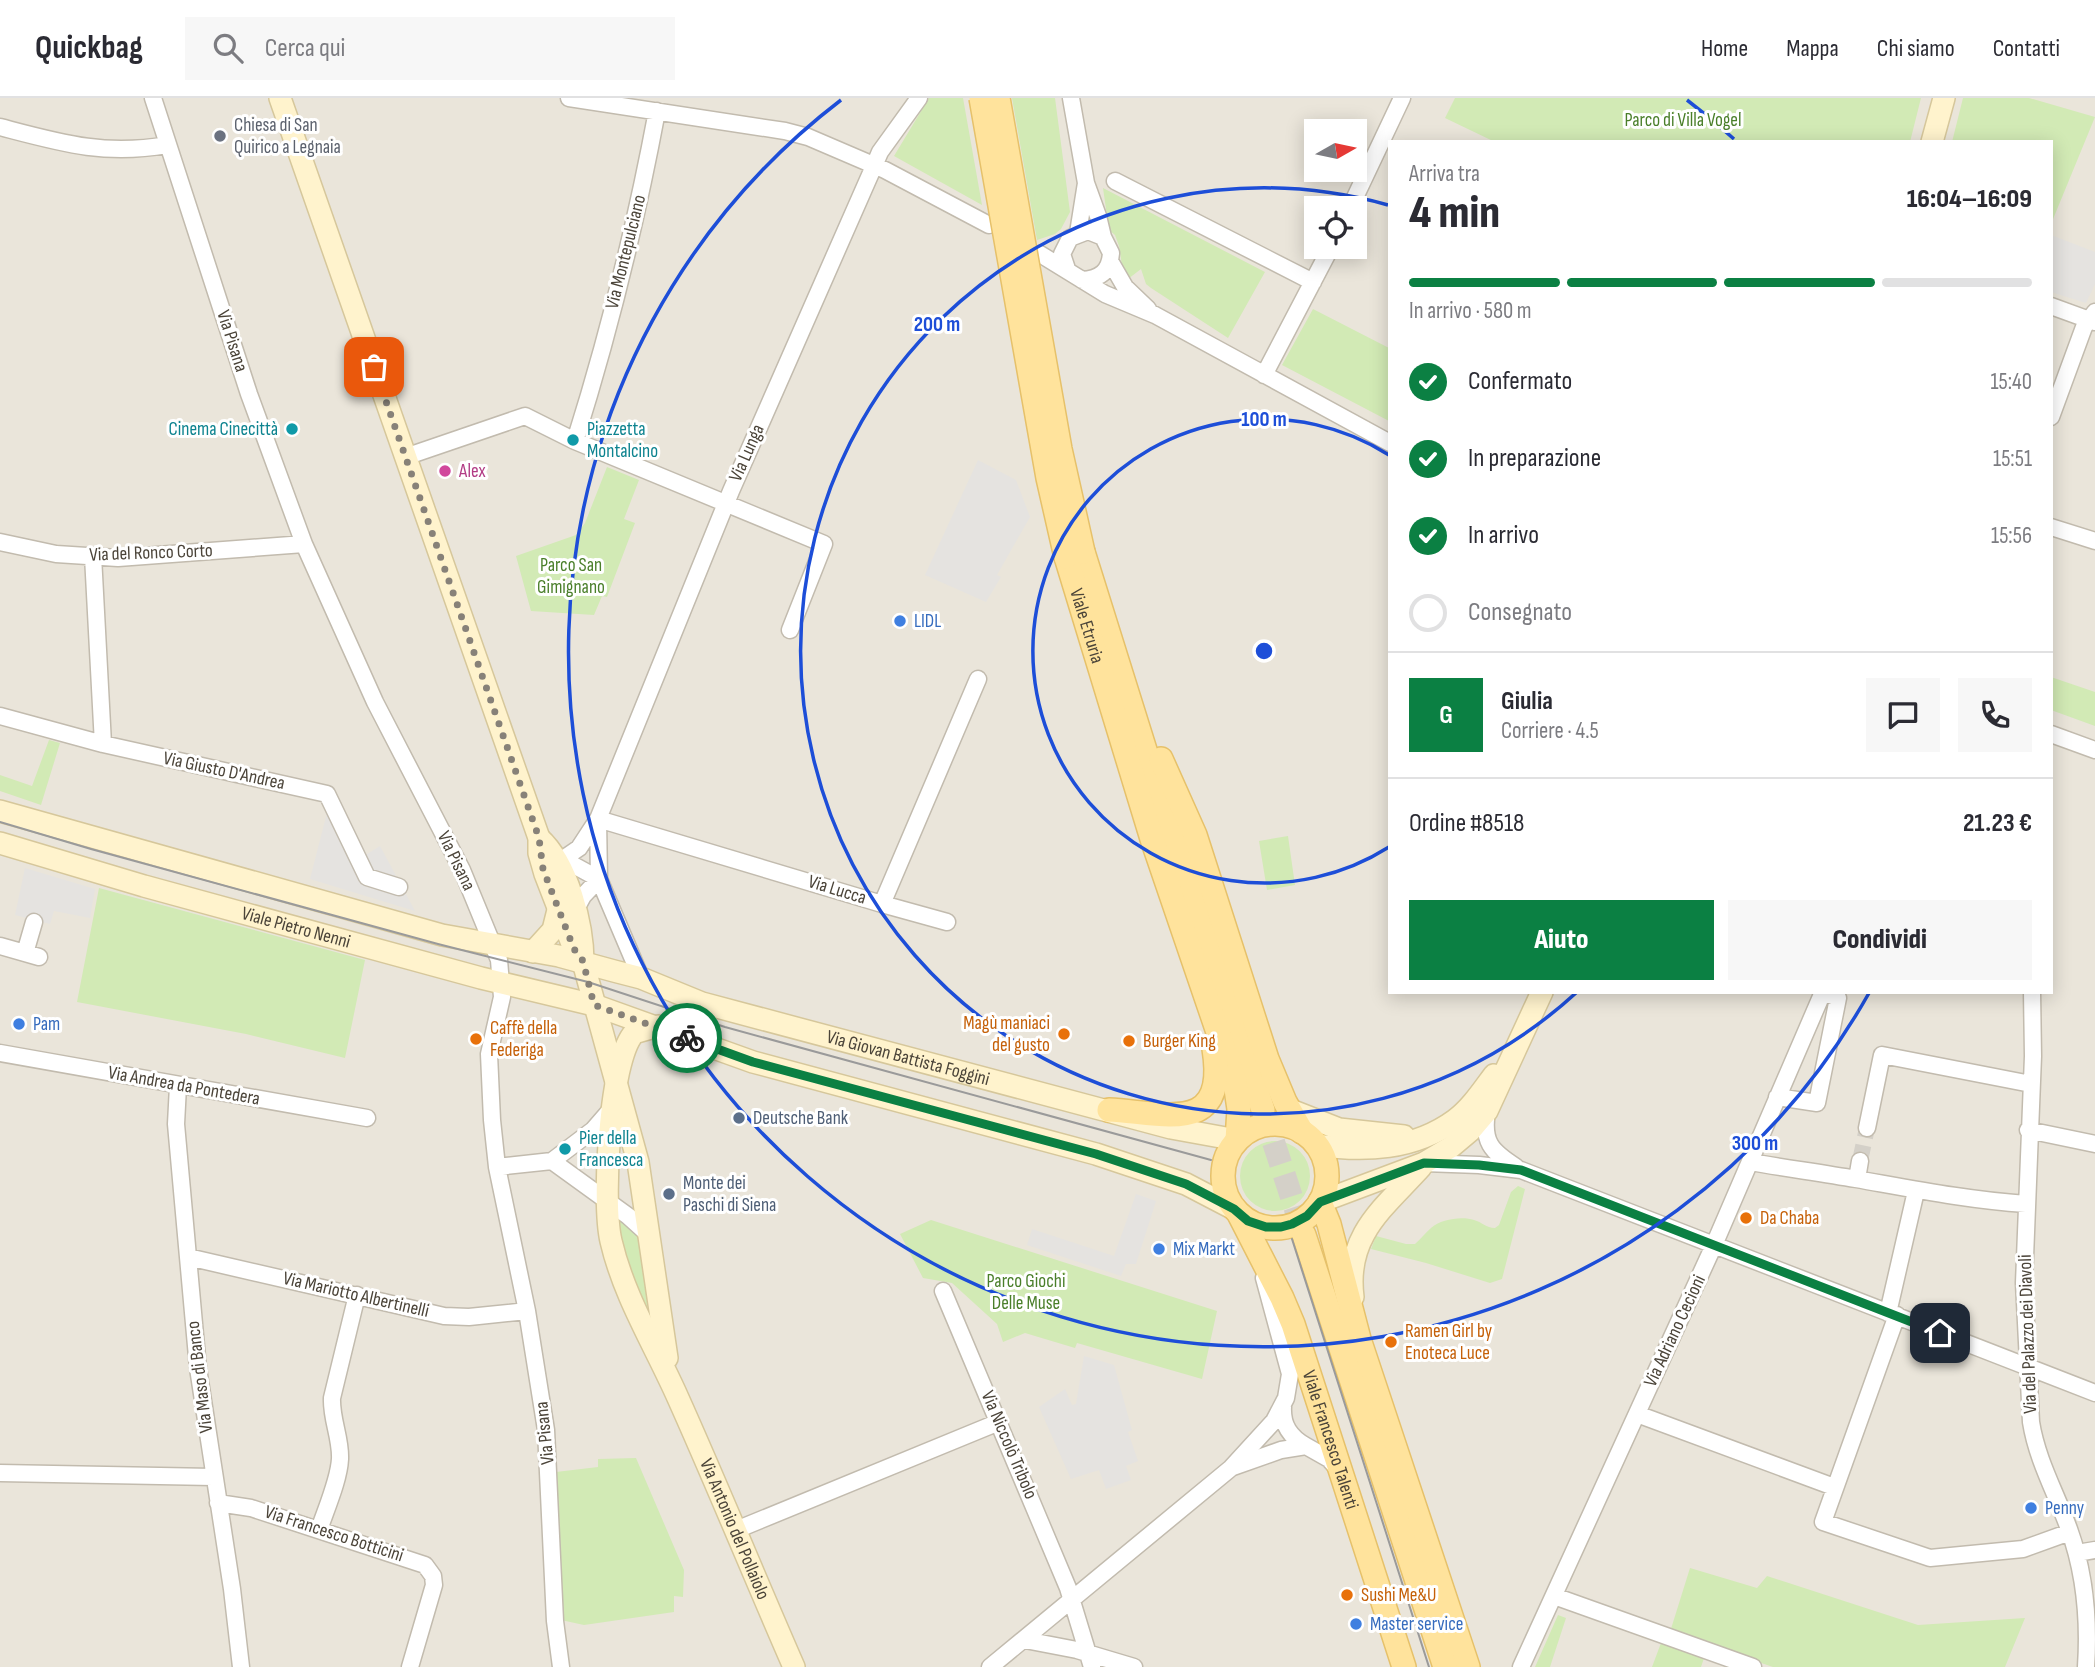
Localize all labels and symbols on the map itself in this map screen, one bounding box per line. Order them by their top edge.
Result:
park label: Parco di Villa Vogel [1624,109,1742,132]
place label: Chiesa di San Quirico a Legnaia [234,114,341,159]
north arrow [1304,119,1367,182]
marker: Chiesa di San Quirico a Legnaia [212,128,228,144]
street label: Via Montepulciano [601,192,651,312]
street label: Via Pisana [211,307,253,375]
text: 200 m [914,312,960,337]
pin [344,337,404,397]
text: 100 m [1241,407,1287,432]
place label: Cinema Cinecittà [169,418,278,441]
place label: Piazzetta Montalcino [587,418,658,463]
marker: Cinema Cinecittà [284,421,300,437]
street label: Via Lunga [724,421,770,485]
marker: Piazzetta Montalcino [565,432,581,448]
place label: Alex [458,460,486,483]
marker: Alex [437,463,453,479]
street label: Via del Ronco Corto [89,539,213,567]
park label: Parco San Gimignano [537,554,605,599]
street label: Viale Etruria [1065,586,1109,666]
place label: LIDL [914,610,941,633]
marker: LIDL [892,613,908,629]
centre of rings [1252,639,1276,663]
street label: Via Giusto D'Andrea [161,747,287,795]
street label: Via Pisana [432,827,480,895]
street label: Via Lucca [805,870,869,910]
street label: Viale Pietro Nenni [239,902,353,953]
courier [652,1003,722,1073]
place label: Magù maniaci del gusto [963,1012,1050,1057]
place label: Pam [33,1013,60,1036]
marker: Pam [11,1016,27,1032]
place label: Caffè della Federiga [490,1017,557,1062]
street label: Via Giovan Battista Foggini [824,1025,992,1091]
marker: Magù maniaci del gusto [1056,1026,1072,1042]
place label: Burger King [1143,1030,1216,1053]
marker: Caffè della Federiga [468,1031,484,1047]
marker: Burger King [1121,1033,1137,1049]
street label: Via Andrea da Pontedera [106,1061,262,1111]
place label: Deutsche Bank [753,1107,849,1130]
marker: Deutsche Bank [731,1110,747,1126]
place label: Pier della Francesca [579,1127,643,1172]
text: 300 m [1732,1131,1778,1156]
marker: Pier della Francesca [557,1141,573,1157]
place label: Monte dei Paschi di Siena [683,1172,776,1217]
marker: Monte dei Paschi di Siena [661,1186,677,1202]
place label: Da Chaba [1760,1207,1819,1230]
marker: Da Chaba [1738,1210,1754,1226]
place label: Mix Markt [1173,1238,1235,1261]
marker: Mix Markt [1151,1241,1167,1257]
street label: Via del Palazzo dei Diavoli [2014,1254,2042,1414]
street label: Via Mariotto Albertinelli [281,1267,431,1323]
park label: Parco Giochi Delle Muse [987,1270,1065,1315]
street label: Via Adriano Cecioni [1639,1271,1711,1391]
pin [1910,1303,1970,1363]
street label: Via Maso di Banco [182,1320,218,1434]
place label: Ramen Girl by Enoteca Luce [1405,1320,1493,1365]
marker: Ramen Girl by Enoteca Luce [1383,1334,1399,1350]
street label: Viale Francesco Talenti [1297,1367,1364,1512]
street label: Via Niccolò Tribolo [976,1387,1042,1503]
street label: Via Pisana [530,1400,560,1466]
street label: Via Antonio del Pollaiolo [695,1455,775,1603]
place label: Penny [2045,1497,2085,1520]
marker: Penny [2023,1500,2039,1516]
street label: Via Francesco Botticini [262,1501,406,1567]
place label: Sushi Me&U [1361,1584,1437,1607]
marker: Sushi Me&U [1339,1587,1355,1603]
place label: Master service [1370,1613,1463,1636]
marker: Master service [1348,1616,1364,1632]

